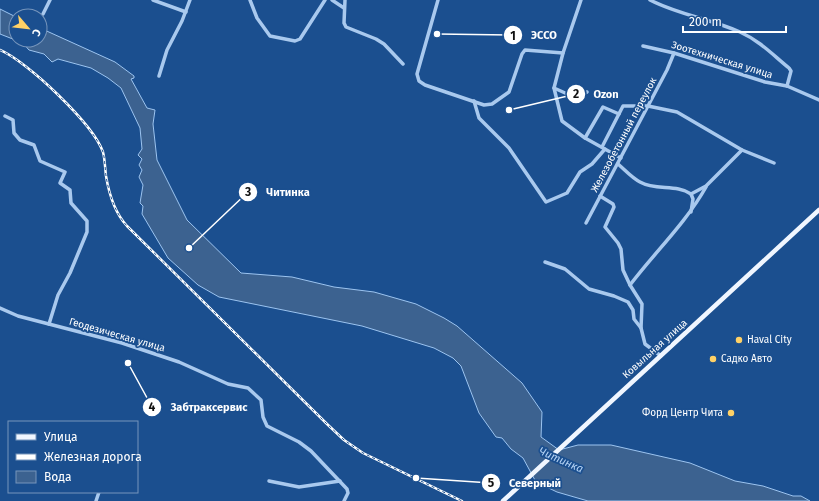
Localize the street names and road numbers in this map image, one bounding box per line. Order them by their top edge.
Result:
street label: Зоотехническая улица [670,39,774,81]
street label: Железобетонный переулок [589,75,660,195]
street label: Геодезическая улица [68,316,166,354]
street label: Ковыльная улица [620,317,690,381]

